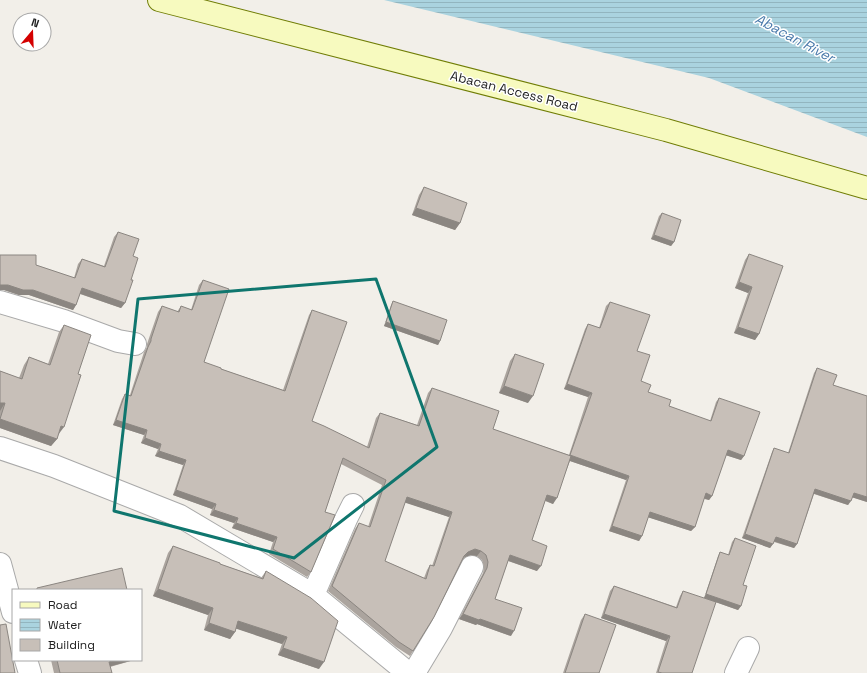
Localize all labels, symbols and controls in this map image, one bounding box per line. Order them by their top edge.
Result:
water label: Abacan River [752,10,839,67]
north arrow [12,12,52,52]
text: N [29,15,41,30]
street label: Abacan Access Road [449,67,579,115]
legend [12,589,142,661]
text: Road [48,597,77,613]
text: Water [48,617,82,633]
text: Building [48,637,95,653]

